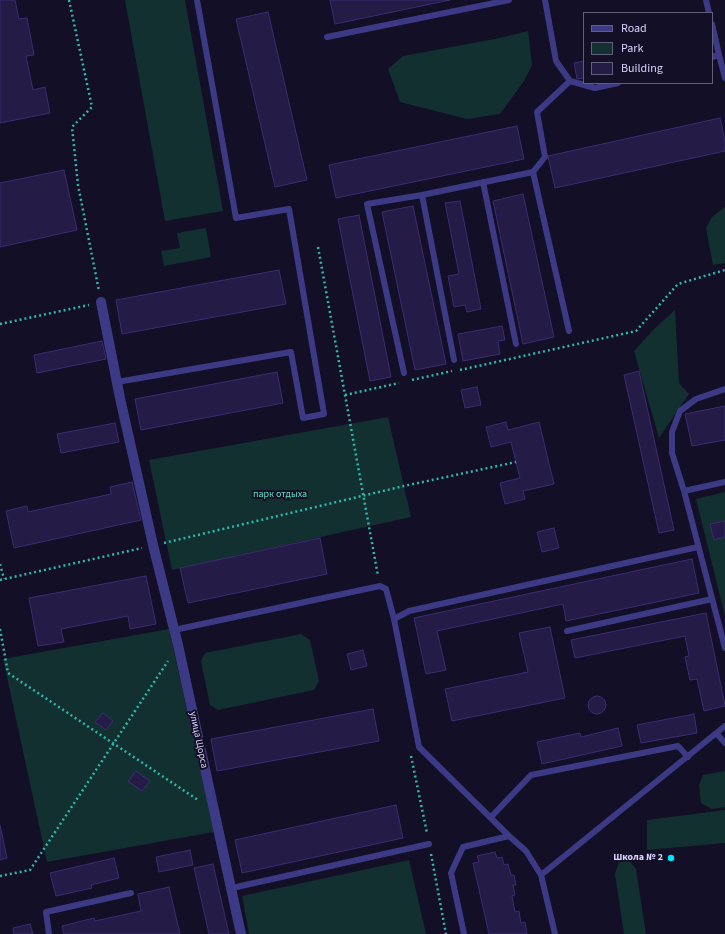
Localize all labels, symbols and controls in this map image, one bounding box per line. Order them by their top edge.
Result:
legend [583,12,713,84]
text: Road [621,20,647,37]
text: Park [621,40,643,57]
text: Building [621,60,663,77]
park label: парк отдыха [253,489,307,501]
street label: улица Щорса [186,711,210,769]
place label: Школа № 2 [613,852,663,864]
marker: Школа № 2 [666,853,676,863]

